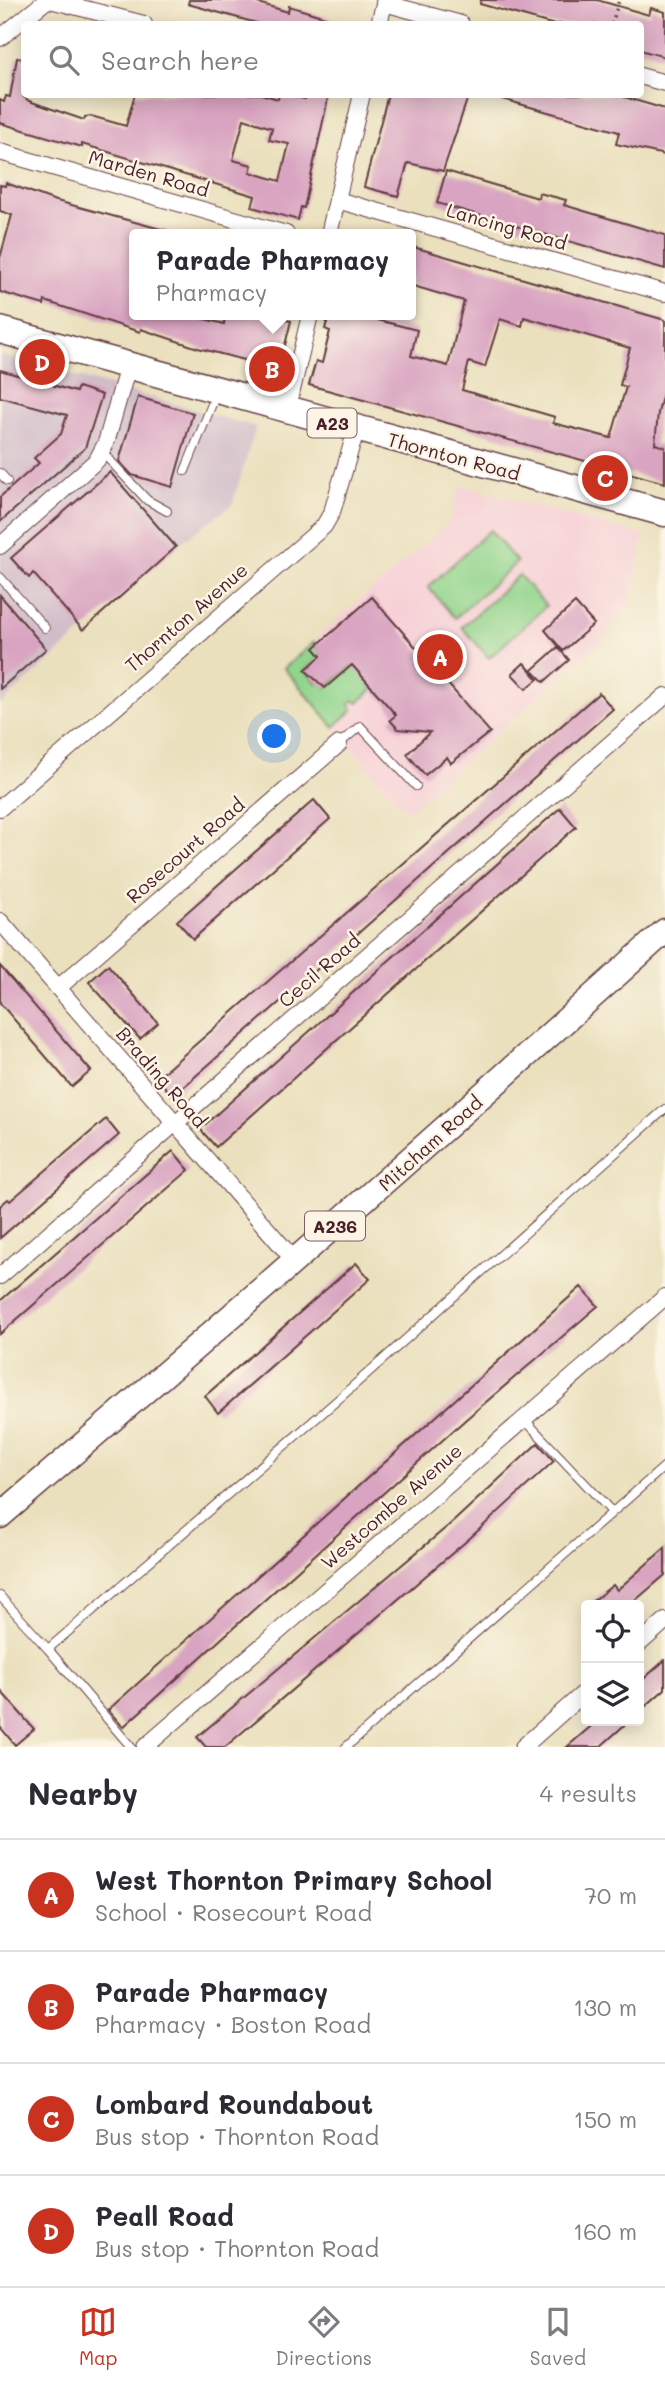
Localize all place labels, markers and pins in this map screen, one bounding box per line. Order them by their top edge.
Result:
pin: D [19,336,65,388]
pin: B [249,343,295,395]
pin: C [582,452,628,504]
pin: A [417,631,463,683]

